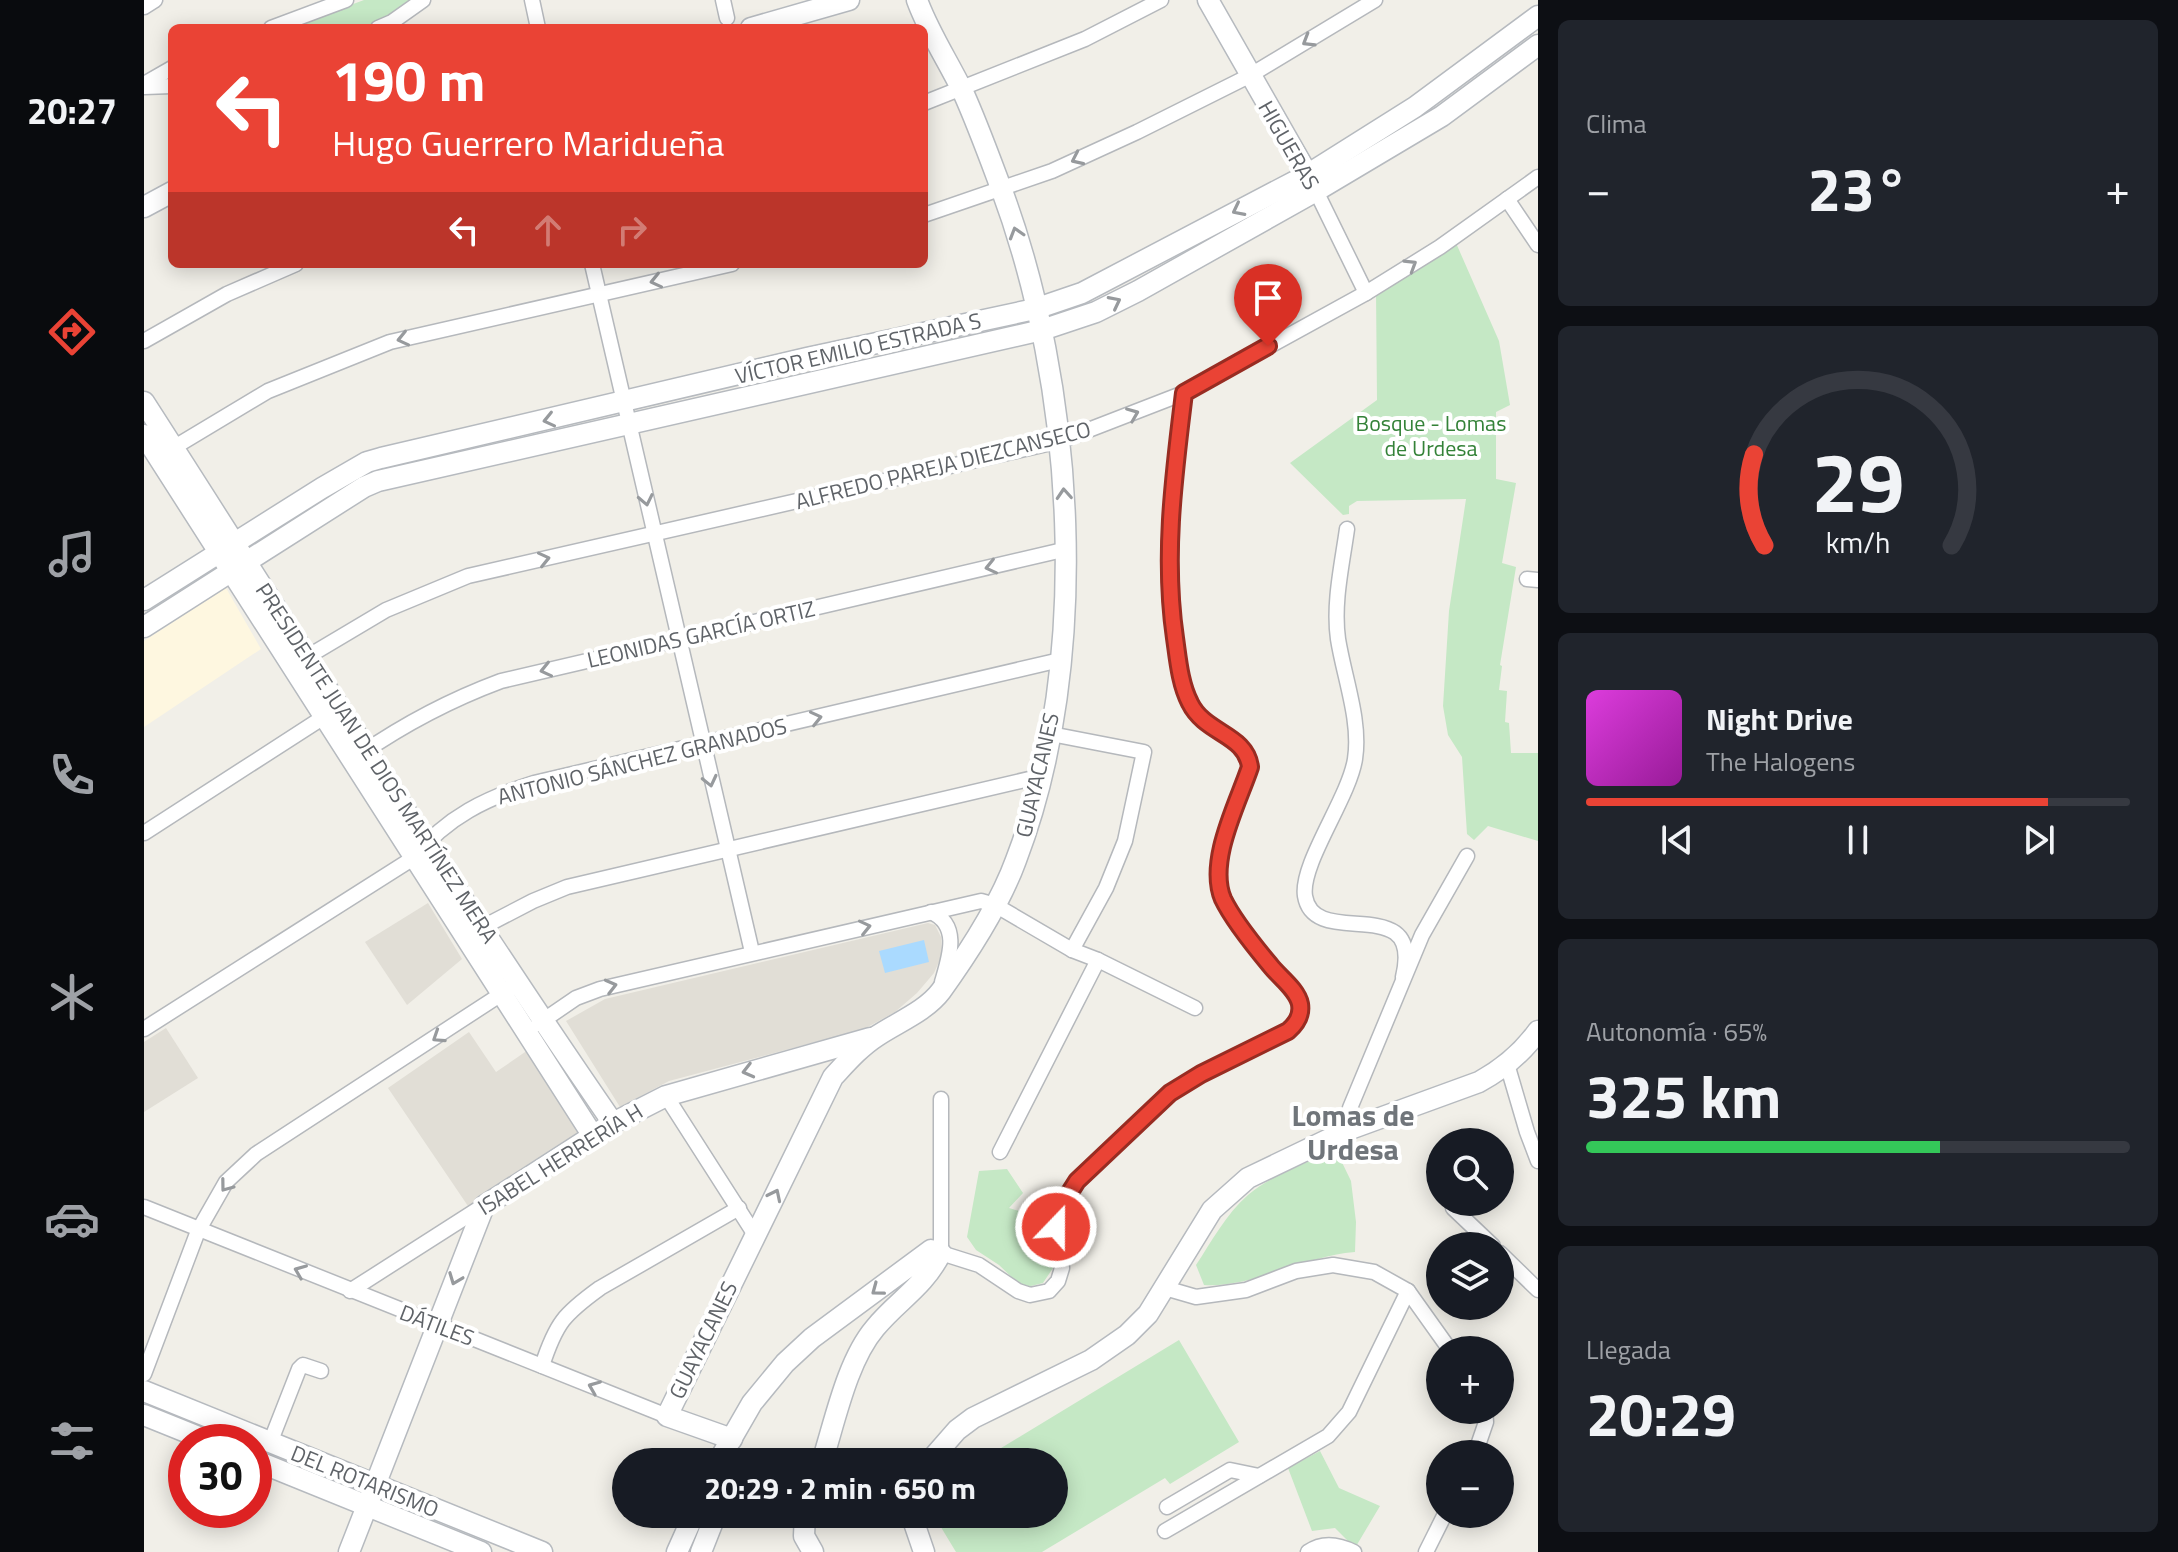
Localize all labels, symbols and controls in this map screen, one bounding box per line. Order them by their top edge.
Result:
one-way arrow [1302,31,1317,46]
text: 190 m [332,38,485,123]
icon: left [200,56,304,160]
text: 20:27 [27,83,117,138]
street label: HIGUERAS [1250,94,1328,196]
text: Clima [1586,104,1647,143]
text: Hugo Guerrero Maridueña [332,115,724,170]
text: 23° [1808,143,1908,234]
one-way arrow [1071,150,1085,166]
text: − [1586,155,1611,222]
text: + [2105,155,2130,222]
one-way arrow [1231,200,1246,216]
icon: left [442,208,486,252]
icon: ahead [526,208,570,252]
icon: right [610,208,654,252]
one-way arrow [1009,227,1025,241]
one-way arrow [1402,260,1417,275]
pin [1234,264,1302,346]
one-way arrow [650,272,663,289]
icon: arrive [1246,276,1290,320]
one-way arrow [1107,297,1122,312]
street label: VÍCTOR EMILIO ESTRADA S [732,303,984,393]
icon: directions [44,304,100,360]
one-way arrow [396,330,410,347]
park label: Bosque - Lomas de Urdesa [1356,406,1506,465]
one-way arrow [1125,407,1139,424]
one-way arrow [543,411,556,428]
street label: ALFREDO PAREJA DIEZCANSECO [792,412,1094,518]
text: 29 [1811,417,1905,543]
one-way arrow [1056,487,1073,500]
one-way arrow [637,493,654,507]
text: km/h [1826,521,1890,564]
icon: music [44,526,100,582]
one-way arrow [537,551,550,568]
one-way arrow [984,558,998,575]
street label: PRESIDENTE JUAN DE DIOS MARTÍNEZ MERA [247,576,507,950]
street label: LEONIDAS GARCÍA ORTIZ [584,591,818,677]
one-way arrow [540,661,554,678]
text: Night Drive [1706,696,1853,742]
street label: ANTONIO SÁNCHEZ GRANADOS [494,709,790,813]
street label: GUAYACANES [1006,709,1068,841]
one-way arrow [809,710,822,727]
text: The Halogens [1706,742,1855,781]
icon: phone [44,747,100,803]
one-way arrow [701,773,718,787]
icon: previous [1655,818,1699,862]
icon: pause [1836,818,1880,862]
icon: next [2017,818,2061,862]
one-way arrow [857,919,871,936]
icon: climate [44,969,100,1025]
one-way arrow [604,979,618,996]
text: Autonomía · 65% [1586,1012,1767,1051]
one-way arrow [432,1027,447,1042]
text: 325 km [1586,1050,1781,1141]
one-way arrow [742,1061,756,1078]
district label: Lomas de Urdesa [1291,1092,1415,1172]
street label: ISABEL HERRERÍA H [471,1094,649,1224]
map controls [1426,1128,1514,1528]
button: search [1426,1128,1514,1216]
one-way arrow [221,1177,236,1192]
position arrow [1014,1185,1098,1269]
one-way arrow [765,1188,781,1203]
icon: car [44,1191,100,1247]
button: layers [1426,1232,1514,1320]
one-way arrow [294,1264,308,1281]
one-way arrow [448,1271,465,1285]
street label: GUAYACANES [660,1275,746,1405]
one-way arrow [872,1281,886,1295]
street label: DÁTILES [395,1295,479,1355]
text: Llegada [1586,1330,1671,1369]
button: + [1426,1336,1514,1424]
text: 20:29 [1586,1368,1736,1459]
one-way arrow [588,1380,602,1396]
icon: filters [44,1413,100,1469]
speed limit sign: 30 [168,1424,272,1528]
street label: DEL ROTARISMO [286,1436,444,1526]
button: − [1426,1440,1514,1528]
text: 20:29 · 2 min · 650 m [704,1465,976,1511]

